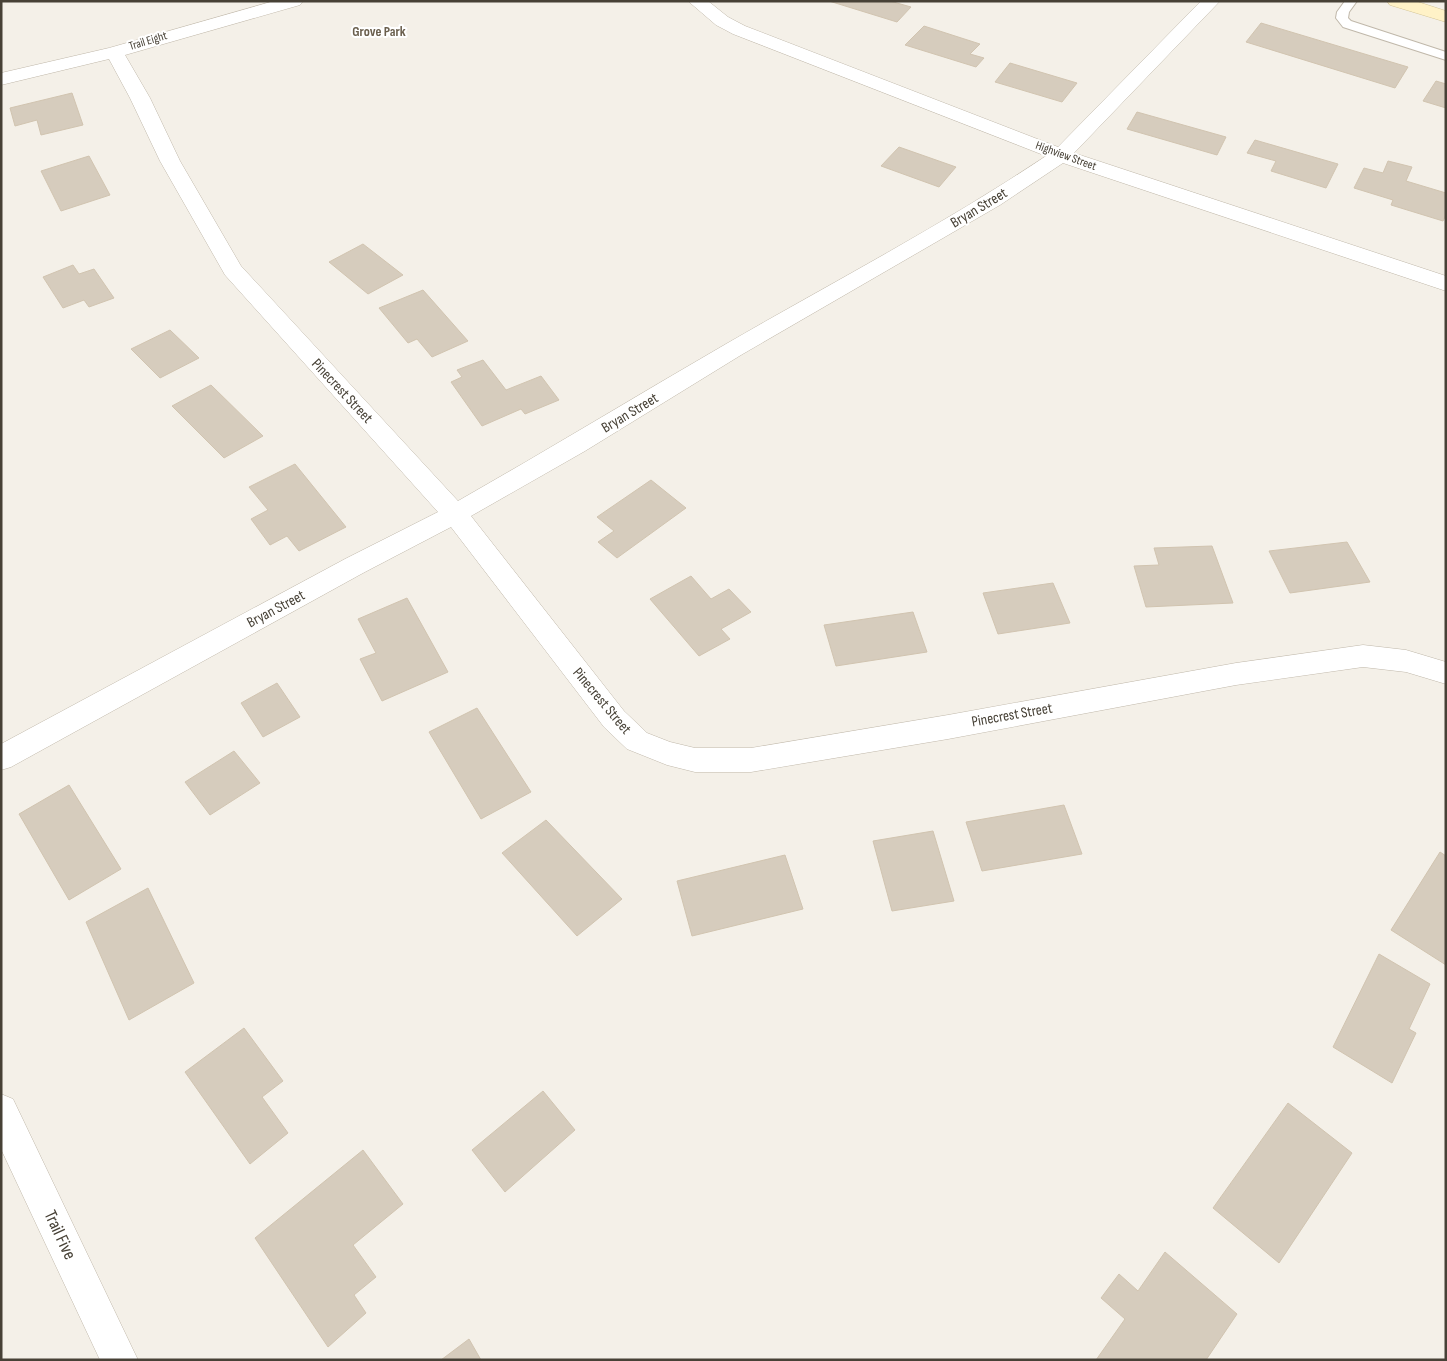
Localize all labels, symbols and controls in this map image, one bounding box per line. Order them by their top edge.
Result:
district label: Grove Park [352,23,406,40]
street label: Trail Eight [127,28,169,54]
street label: Highview Street [1033,138,1099,174]
street label: Bryan Street [947,183,1011,232]
street label: Pinecrest Street [307,355,377,428]
street label: Bryan Street [598,388,662,437]
street label: Bryan Street [244,586,309,632]
street label: Pinecrest Street [569,664,636,739]
street label: Pinecrest Street [970,698,1054,731]
street label: Trail Five [40,1207,80,1263]

